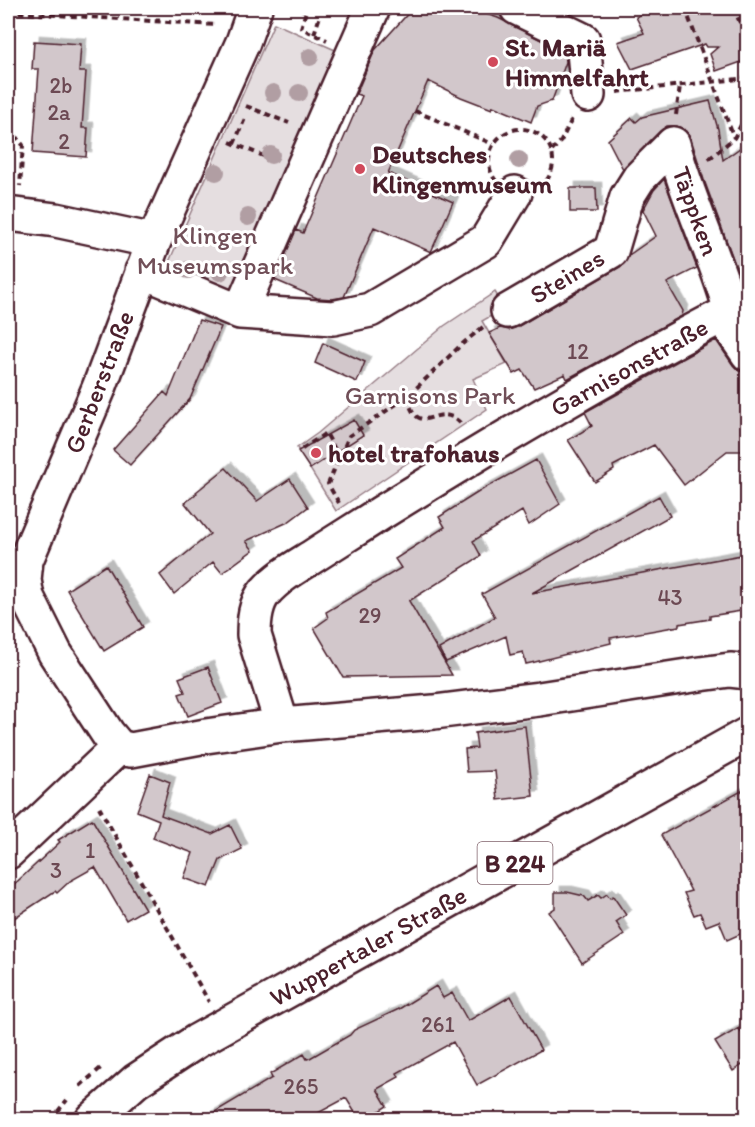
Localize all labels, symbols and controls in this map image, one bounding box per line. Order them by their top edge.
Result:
place label: St. Mariä Himmelfahrt [505,31,649,93]
marker: St. Mariä Himmelfahrt [486,55,500,69]
house number: 2b [49,72,73,99]
house number: 2a [47,99,71,126]
house number: 2 [58,128,70,155]
place label: Deutsches Klingenmuseum [372,138,553,200]
marker: Deutsches Klingenmuseum [353,162,367,176]
street label: Täppken [665,162,727,260]
park label: Klingen Museumspark [137,219,294,281]
street label: Steines [524,241,610,311]
street label: Gerberstraße [57,306,141,458]
street label: Garnisonstraße [545,310,713,424]
house number: 12 [567,338,589,365]
park label: Garnisons Park [345,379,516,411]
place label: hotel trafohaus [328,437,500,469]
marker: hotel trafohaus [309,446,323,460]
house number: 43 [657,584,683,611]
house number: 29 [358,602,382,629]
house number: 1 [85,837,95,864]
road number: B 224 [478,842,552,884]
house number: 3 [50,857,62,884]
street label: Wuppertaler Straße [264,879,472,1013]
house number: 261 [421,1011,455,1038]
house number: 265 [284,1073,318,1100]

